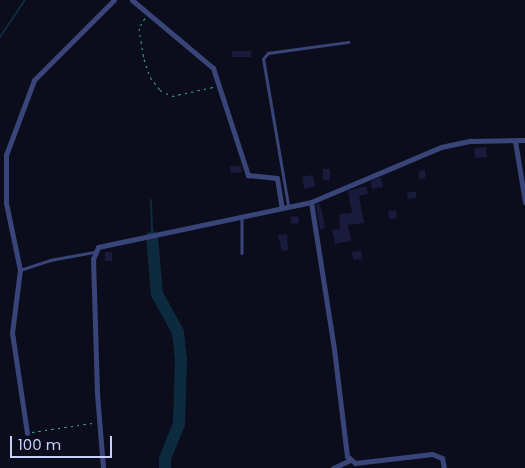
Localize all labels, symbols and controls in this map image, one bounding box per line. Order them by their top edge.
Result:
scale bar [12,426,115,458]
text: 100 m [18,434,61,455]

